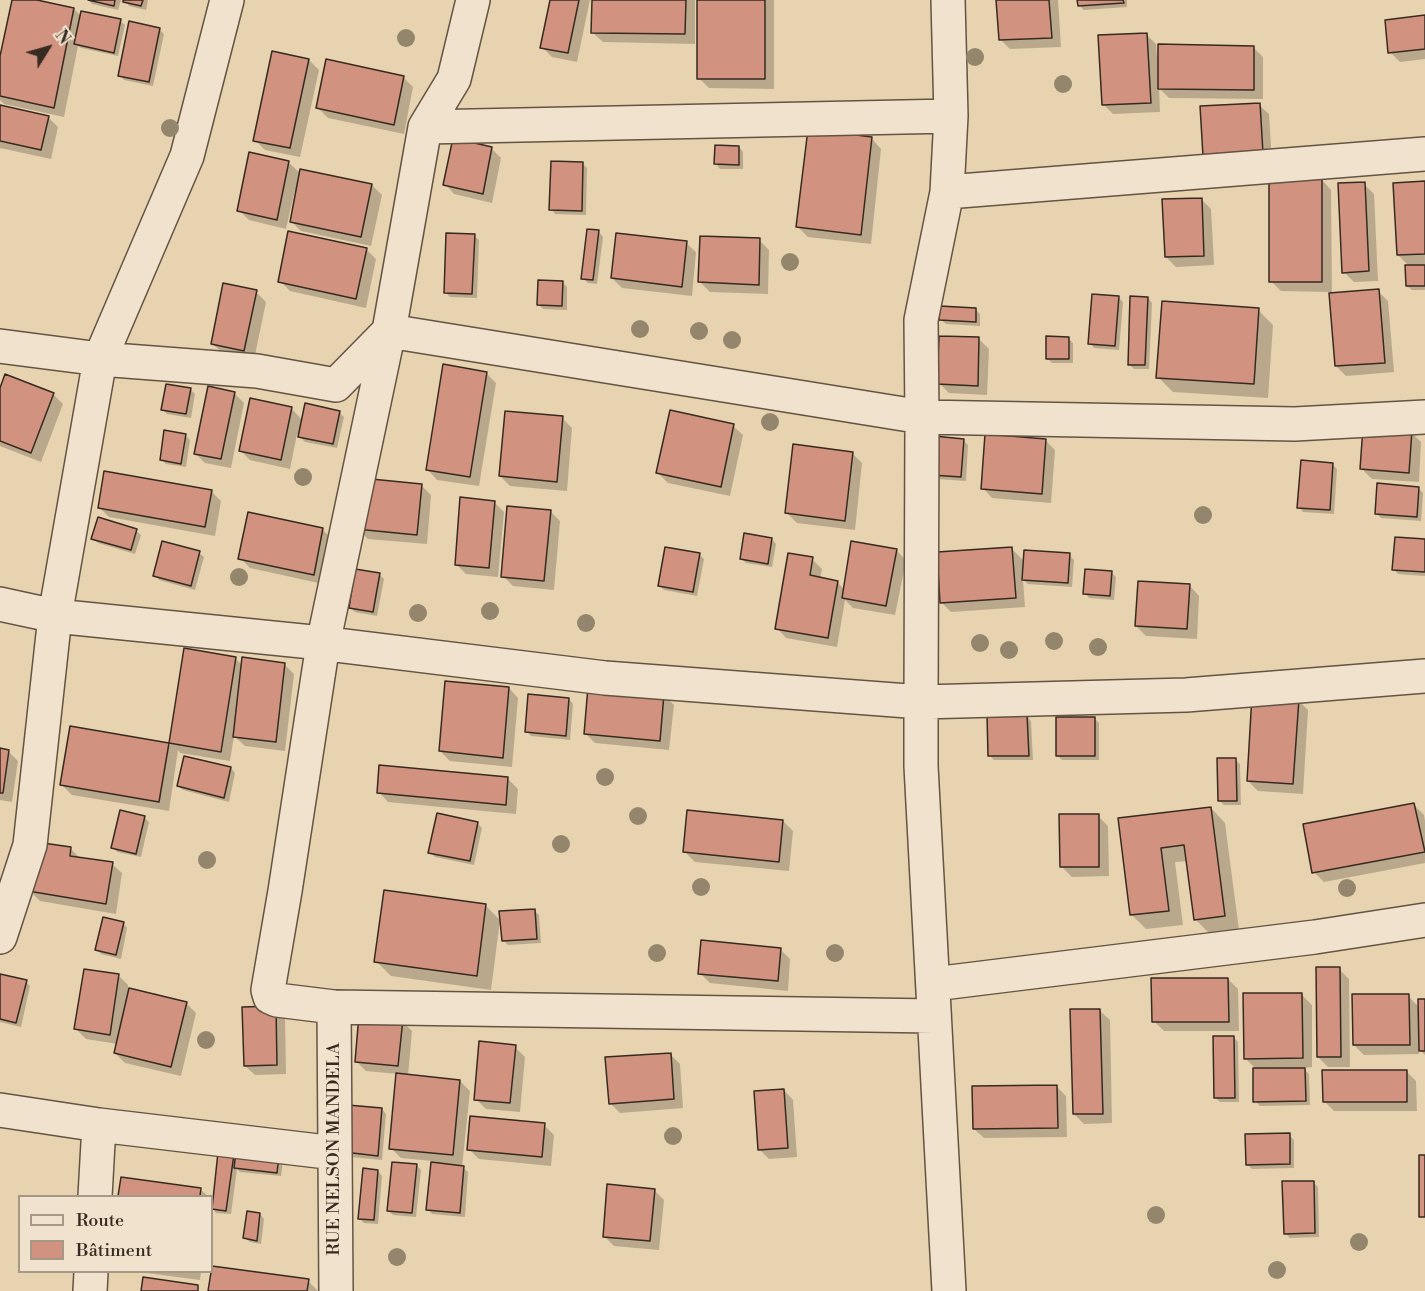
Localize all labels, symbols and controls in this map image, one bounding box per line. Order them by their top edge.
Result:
north arrow [18,18,78,78]
text: N [51,26,74,48]
street label: RUE NELSON MANDELA [324,1042,346,1256]
legend [18,1195,213,1273]
text: Route [76,1209,124,1232]
text: Bâtiment [76,1239,152,1262]

